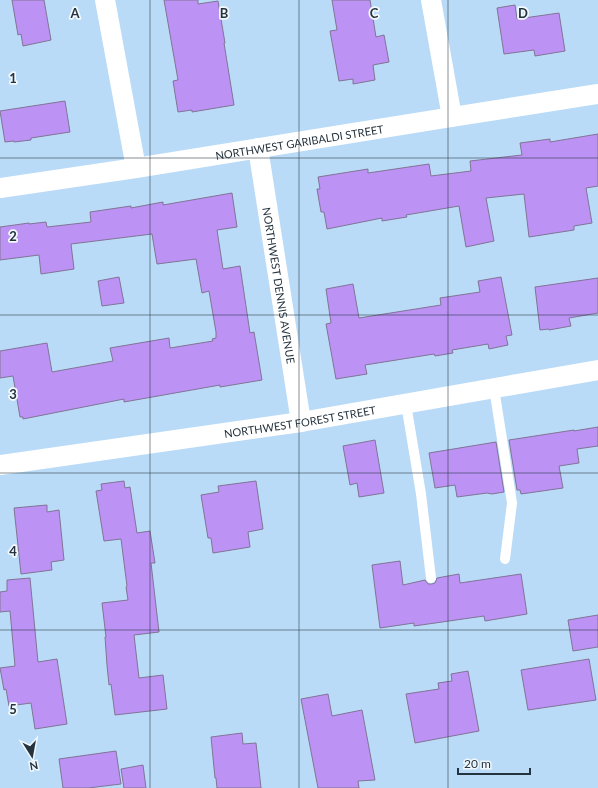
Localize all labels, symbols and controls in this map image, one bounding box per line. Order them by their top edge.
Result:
text: A [69,5,80,21]
text: B [220,5,229,21]
text: C [370,5,379,21]
text: D [518,5,528,21]
text: 1 [9,70,17,86]
street label: NORTHWEST GARIBALDI STREET [214,122,385,162]
street label: NORTHWEST DENNIS AVENUE [261,206,298,364]
text: 2 [9,228,17,244]
text: 3 [9,386,17,402]
street label: NORTHWEST FOREST STREET [223,402,377,439]
text: 4 [9,543,17,559]
text: 5 [9,701,17,717]
north arrow [12,736,52,776]
scale bar [458,750,530,776]
text: 20 m [464,756,491,771]
text: N [29,759,39,773]

